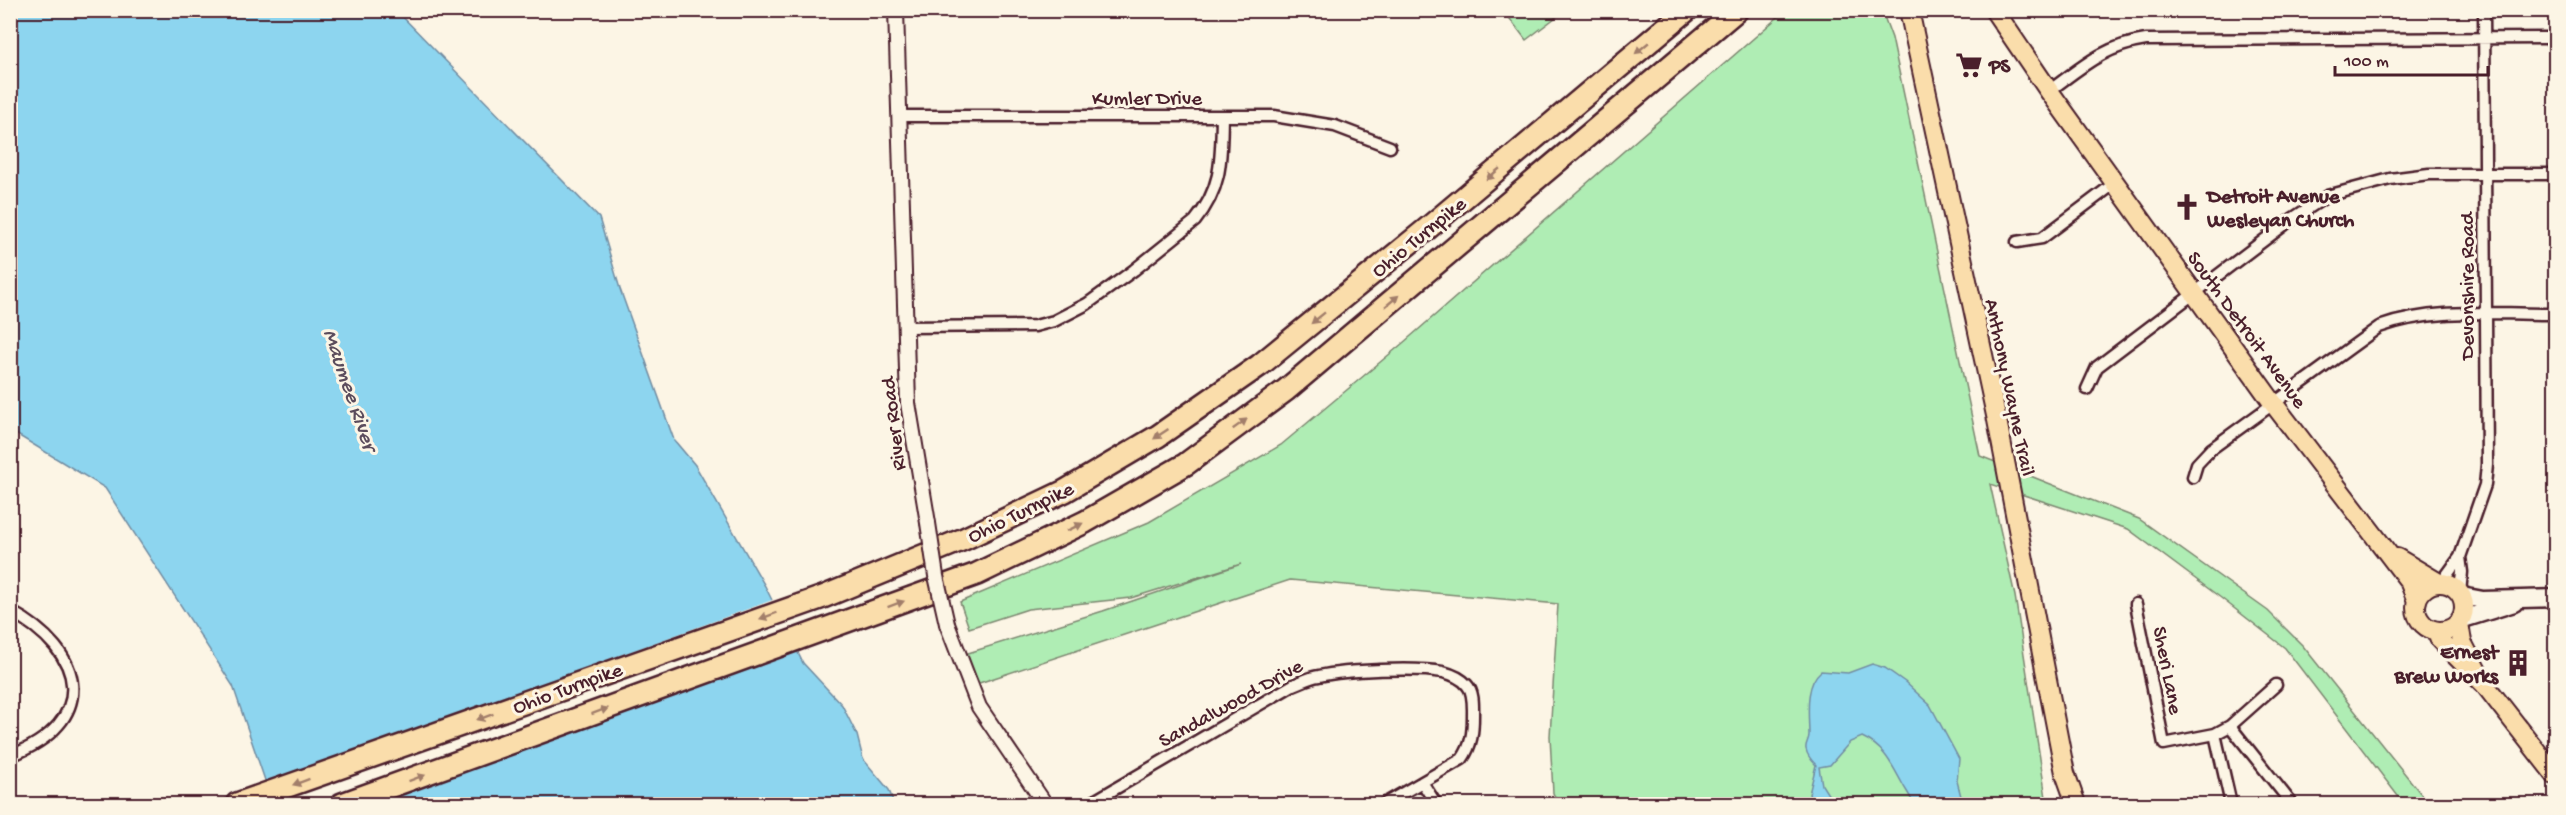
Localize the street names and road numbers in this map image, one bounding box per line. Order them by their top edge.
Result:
street label: Kumler Drive [1092,88,1203,113]
street label: Ohio Turnpike [1368,192,1474,285]
street label: Devonshire Road [2457,211,2482,362]
street label: South Detroit Avenue [2180,248,2311,415]
street label: Anthony Wayne Trail [1977,297,2039,479]
street label: River Road [877,374,914,472]
street label: Ohio Turnpike [964,477,1080,551]
street label: Sheri Lane [2145,625,2187,718]
street label: Sandalwood Drive [1155,655,1309,755]
street label: Ohio Turnpike [510,659,627,722]

